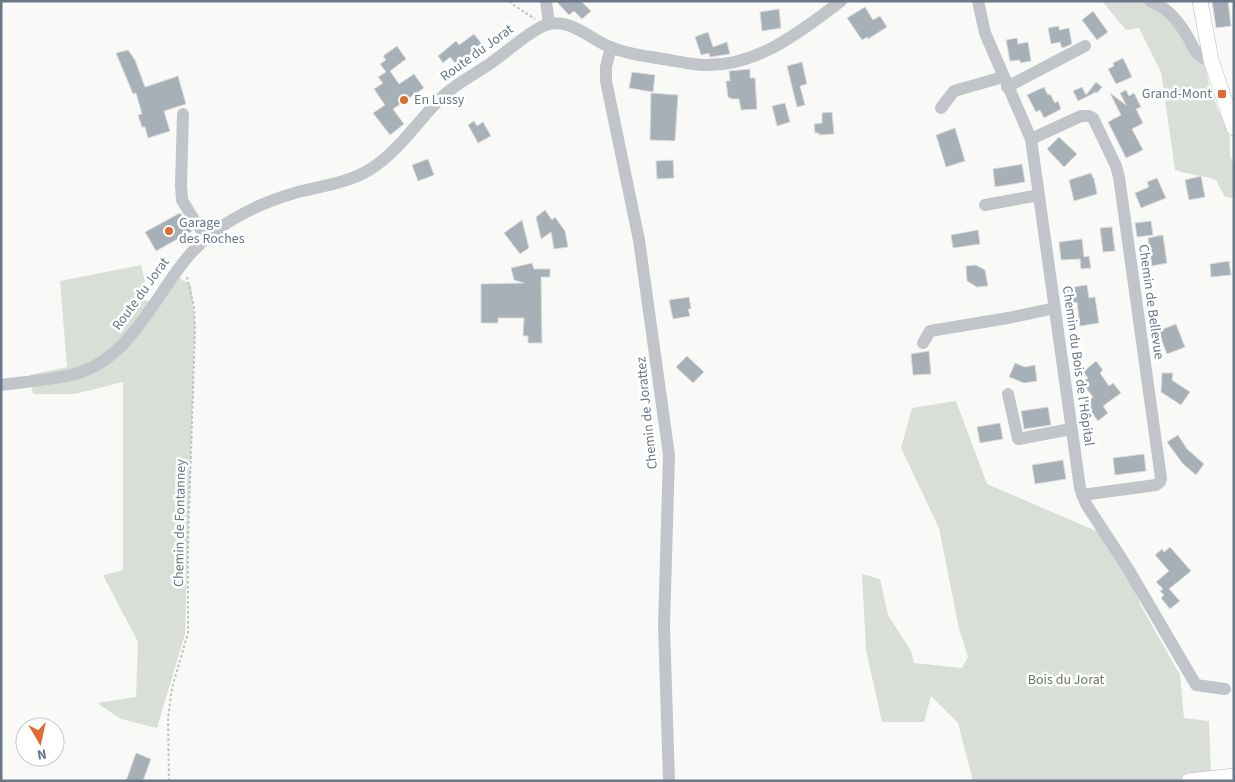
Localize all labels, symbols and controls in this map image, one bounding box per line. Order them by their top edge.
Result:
street label: Route du Jorat [436,20,518,86]
place label: Grand-Mont [1142,84,1212,104]
marker: Grand-Mont [1216,88,1228,100]
place label: En Lussy [414,90,465,110]
marker: En Lussy [398,94,410,106]
place label: Garage des Roches [179,213,245,249]
marker: Garage des Roches [163,225,175,237]
street label: Chemin de Bellevue [1133,243,1169,361]
street label: Route du Jorat [108,253,174,335]
street label: Chemin du Bois de l'Hôpital [1057,285,1099,448]
street label: Chemin de Jorattez [631,356,663,470]
street label: Chemin de Fontanney [169,458,191,587]
park label: Bois du Jorat [1028,670,1105,690]
north arrow [15,717,65,767]
text: N [36,743,48,764]

